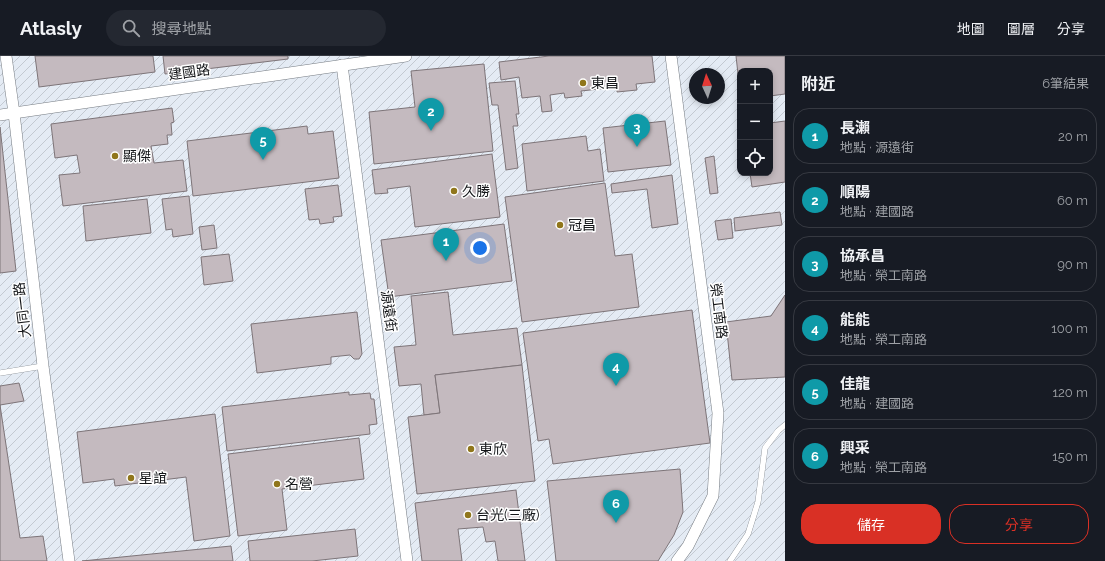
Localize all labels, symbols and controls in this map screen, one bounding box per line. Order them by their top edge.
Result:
search box [106,10,386,46]
text: Atlasly [20,17,82,39]
icon: search [120,17,142,39]
text: 搜尋地點 [152,20,212,38]
text: 地圖 [957,21,985,37]
text: 圖層 [1007,21,1035,37]
text: 分享 [1057,21,1085,37]
street label: 建國路 [167,61,211,83]
north arrow [689,68,725,104]
map controls [737,68,773,176]
button: + [737,68,773,104]
text: 附近 [801,74,835,94]
place label: 東昌 [591,75,619,91]
text: 6筆結果 [1042,76,1089,91]
marker: 東昌 [578,78,588,88]
pin: 2 [418,98,444,131]
button: − [737,104,773,140]
pin: 3 [624,114,650,147]
text: 長瀨 [840,119,870,137]
pin: 5 [250,127,276,160]
text: 1 [812,129,818,144]
text: 20 m [1058,129,1088,144]
button: locate [737,140,773,176]
text: 地點 · 源遠街 [840,140,914,155]
place label: 顯傑 [123,148,151,164]
marker: 顯傑 [110,151,120,161]
place label: 久勝 [462,183,490,199]
text: 順陽 [840,183,870,201]
marker: 久勝 [449,186,459,196]
text: 2 [811,193,819,208]
text: 60 m [1057,193,1088,208]
text: 地點 · 建國路 [840,204,914,219]
place label: 冠昌 [568,217,596,233]
marker: 冠昌 [555,220,565,230]
pin: 1 [433,228,459,261]
your location [470,238,490,258]
text: 協承昌 [840,247,885,265]
text: 3 [811,257,819,272]
text: 90 m [1057,257,1088,272]
text: 地點 · 榮工南路 [840,268,927,283]
street label: 大同一路 [11,281,33,339]
street label: 榮工南路 [708,282,730,340]
street label: 源遠街 [378,289,400,333]
text: 能能 [840,311,870,329]
text: 4 [811,321,819,336]
text: 100 m [1051,321,1088,336]
text: 地點 · 榮工南路 [840,332,927,347]
pin: 4 [603,353,629,386]
text: 佳龍 [840,375,870,393]
text: 5 [811,385,819,400]
text: 120 m [1052,385,1088,400]
text: 地點 · 建國路 [840,396,914,411]
text: 興采 [840,439,870,457]
place label: 東欣 [479,441,507,457]
marker: 東欣 [466,444,476,454]
text: 6 [811,449,819,464]
text: 150 m [1052,449,1088,464]
text: 地點 · 榮工南路 [840,460,927,475]
place label: 星誼 [139,470,167,486]
marker: 星誼 [126,473,136,483]
place label: 名營 [285,476,313,492]
marker: 名營 [272,479,282,489]
pin: 6 [603,490,629,523]
button: 儲存 [801,504,941,544]
button: 分享 [949,504,1089,544]
place label: 台光(三廠) [476,507,540,523]
marker: 台光(三廠) [463,510,473,520]

